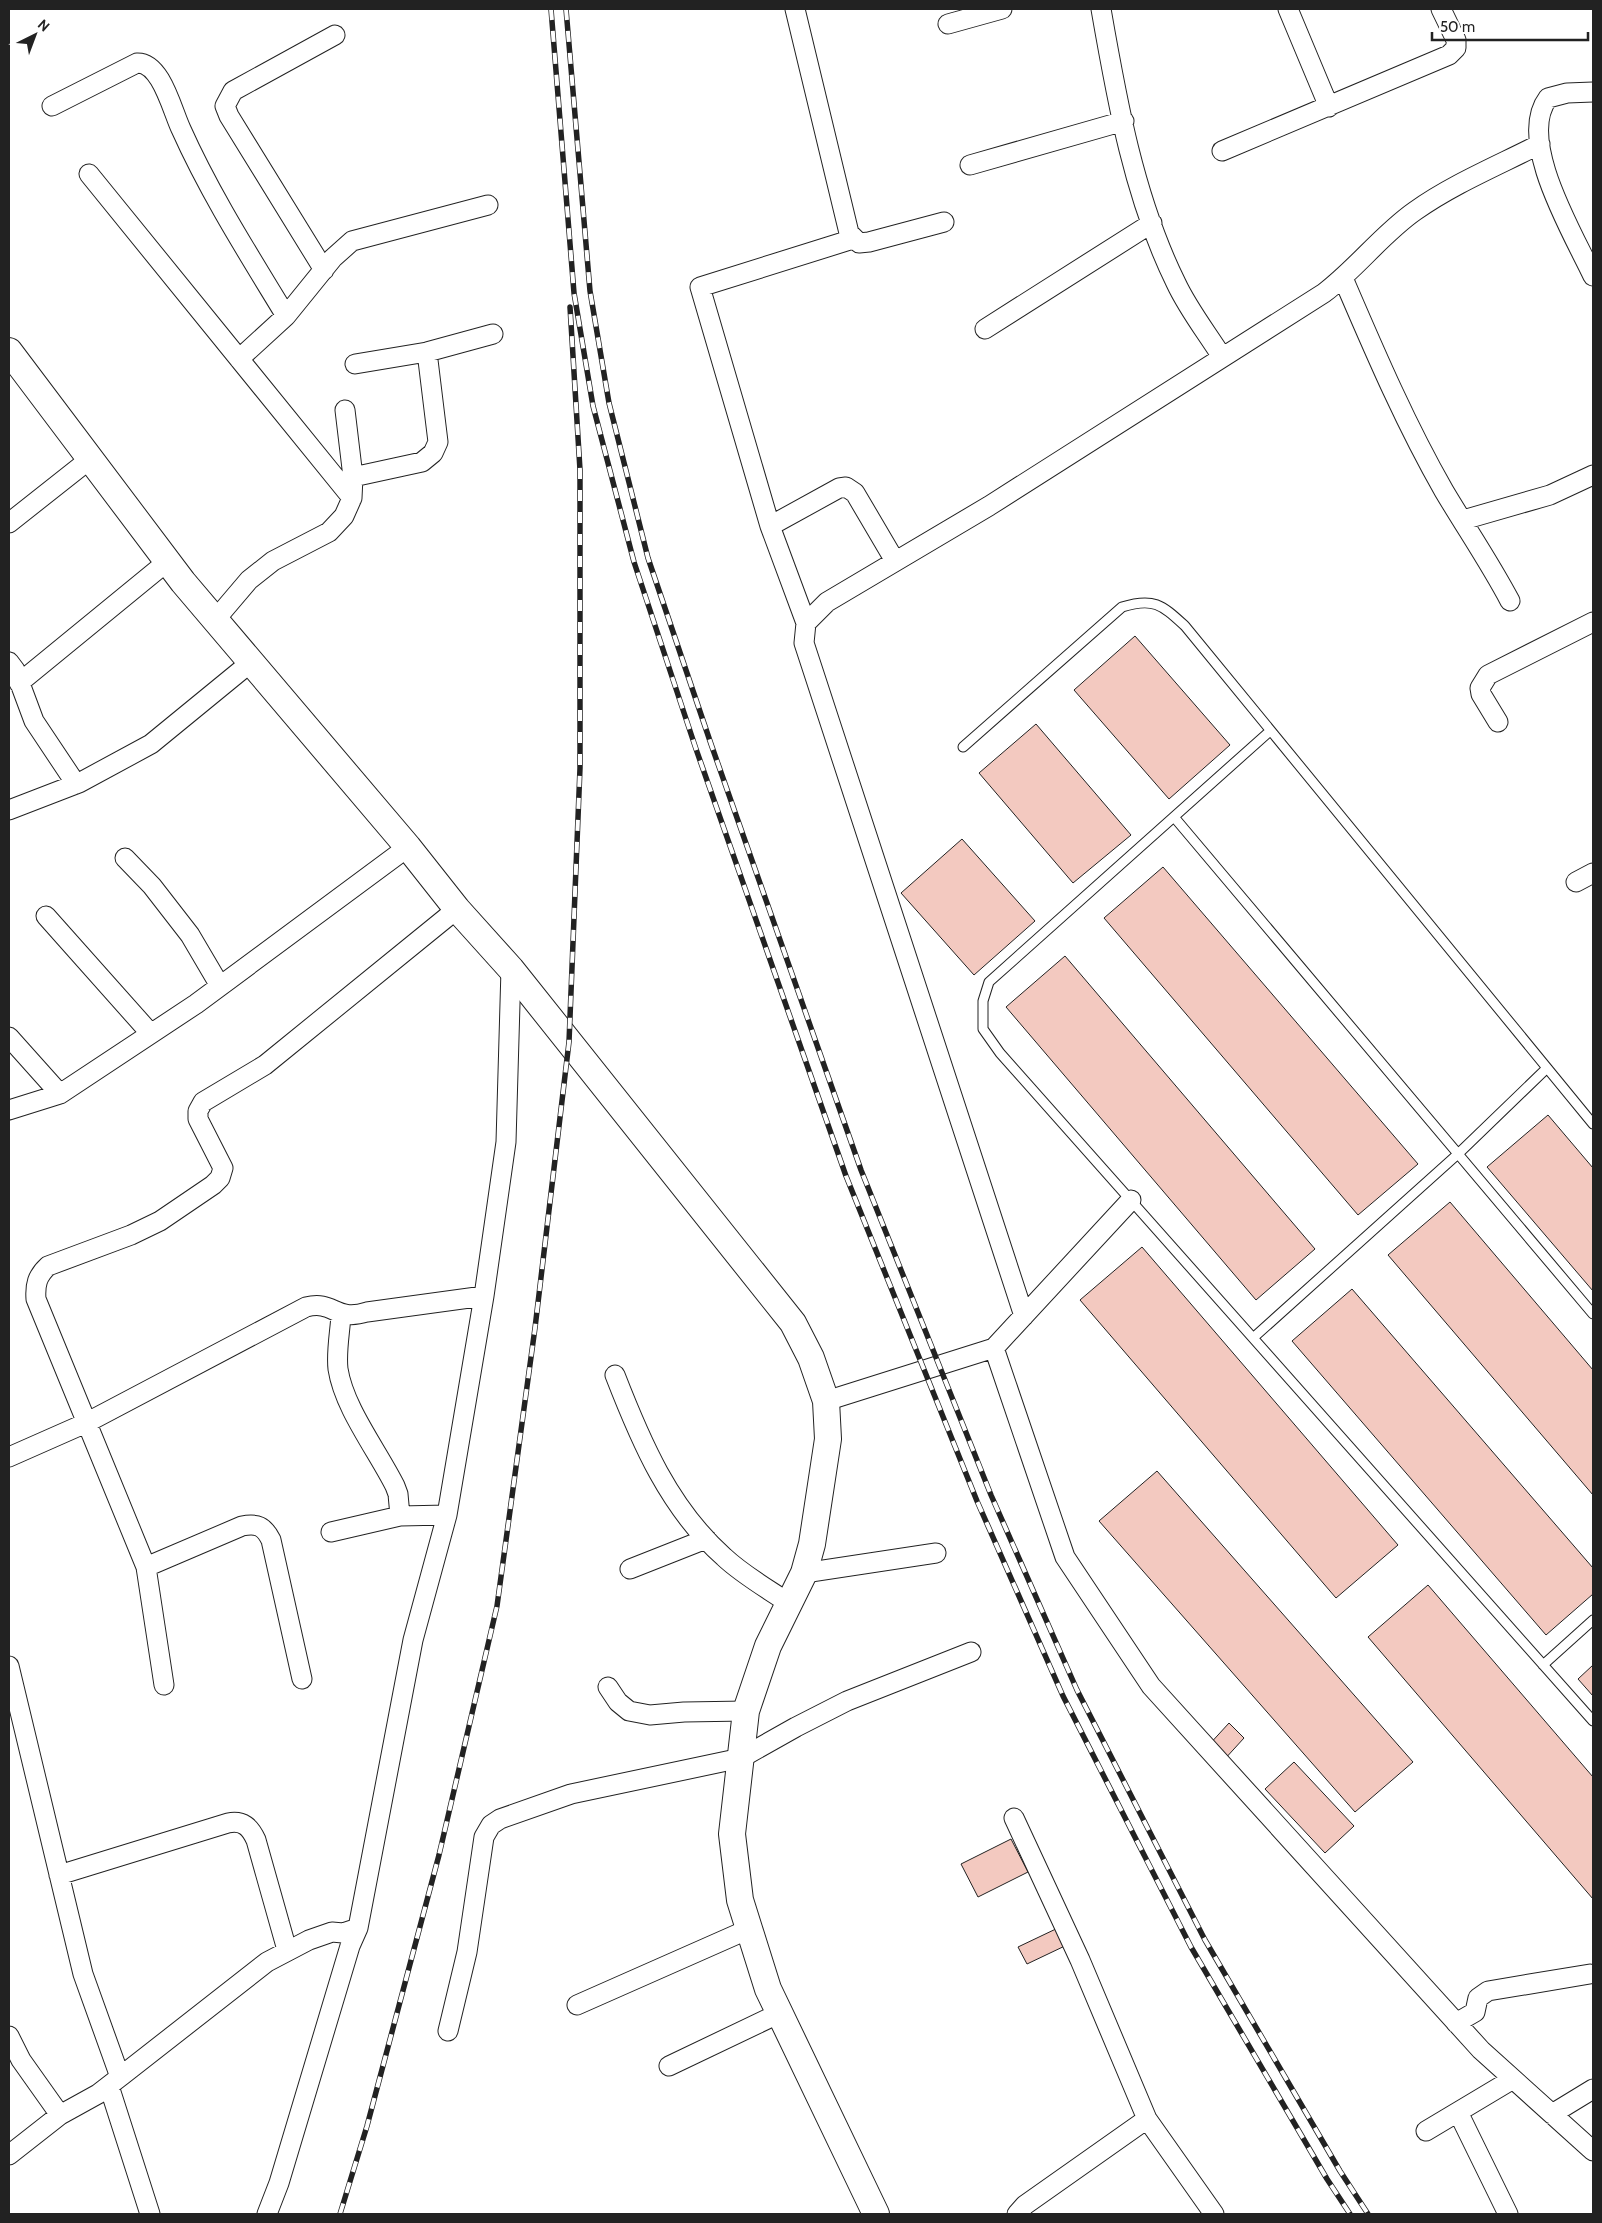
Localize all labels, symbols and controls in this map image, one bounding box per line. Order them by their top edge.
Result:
north arrow [10,10,60,60]
scale bar [1432,10,1588,42]
text: N [34,15,53,35]
text: 50 m [1440,18,1475,36]

